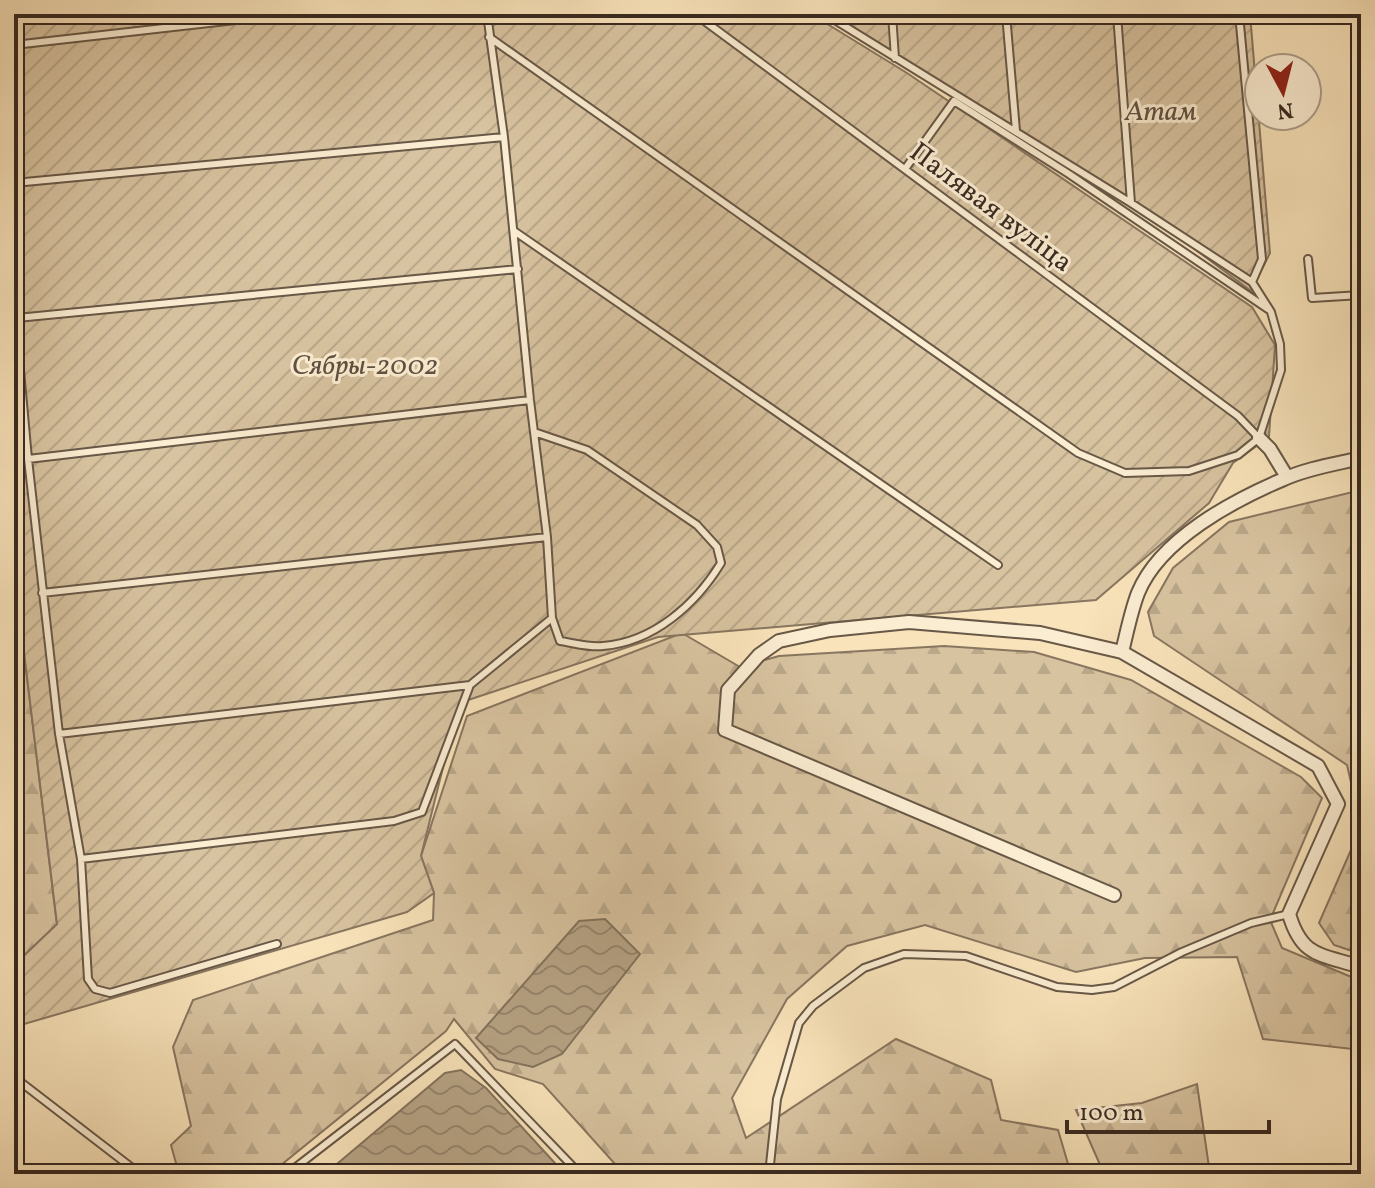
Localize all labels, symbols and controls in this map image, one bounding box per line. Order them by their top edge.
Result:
north arrow [1243,52,1323,132]
park label: Атам [1124,93,1197,132]
text: N [1275,93,1295,126]
street label: Палявая вуліца [901,134,1080,282]
park label: Сябры-2002 [292,347,438,386]
scale bar [1067,1084,1269,1134]
text: 100 m [1079,1097,1144,1131]

